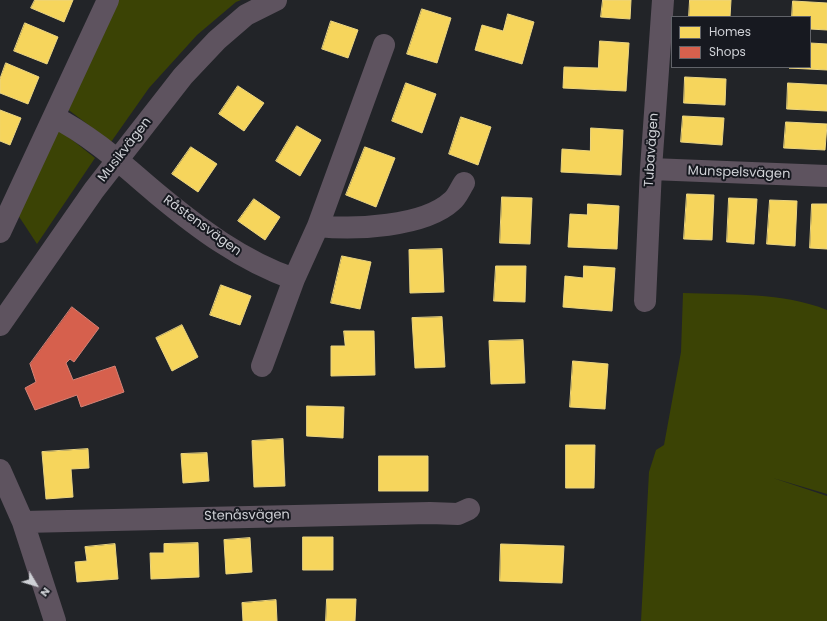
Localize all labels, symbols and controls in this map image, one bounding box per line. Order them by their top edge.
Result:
legend [671,16,811,68]
text: Homes [709,23,751,40]
text: Shops [709,43,746,60]
street label: Tubavägen [642,112,662,188]
street label: Musikvägen [95,115,155,185]
street label: Munspelsvägen [687,163,791,183]
street label: Råstensvägen [160,192,244,260]
street label: Stenåsvägen [204,507,290,525]
north arrow [16,565,56,605]
text: N [37,584,54,601]

